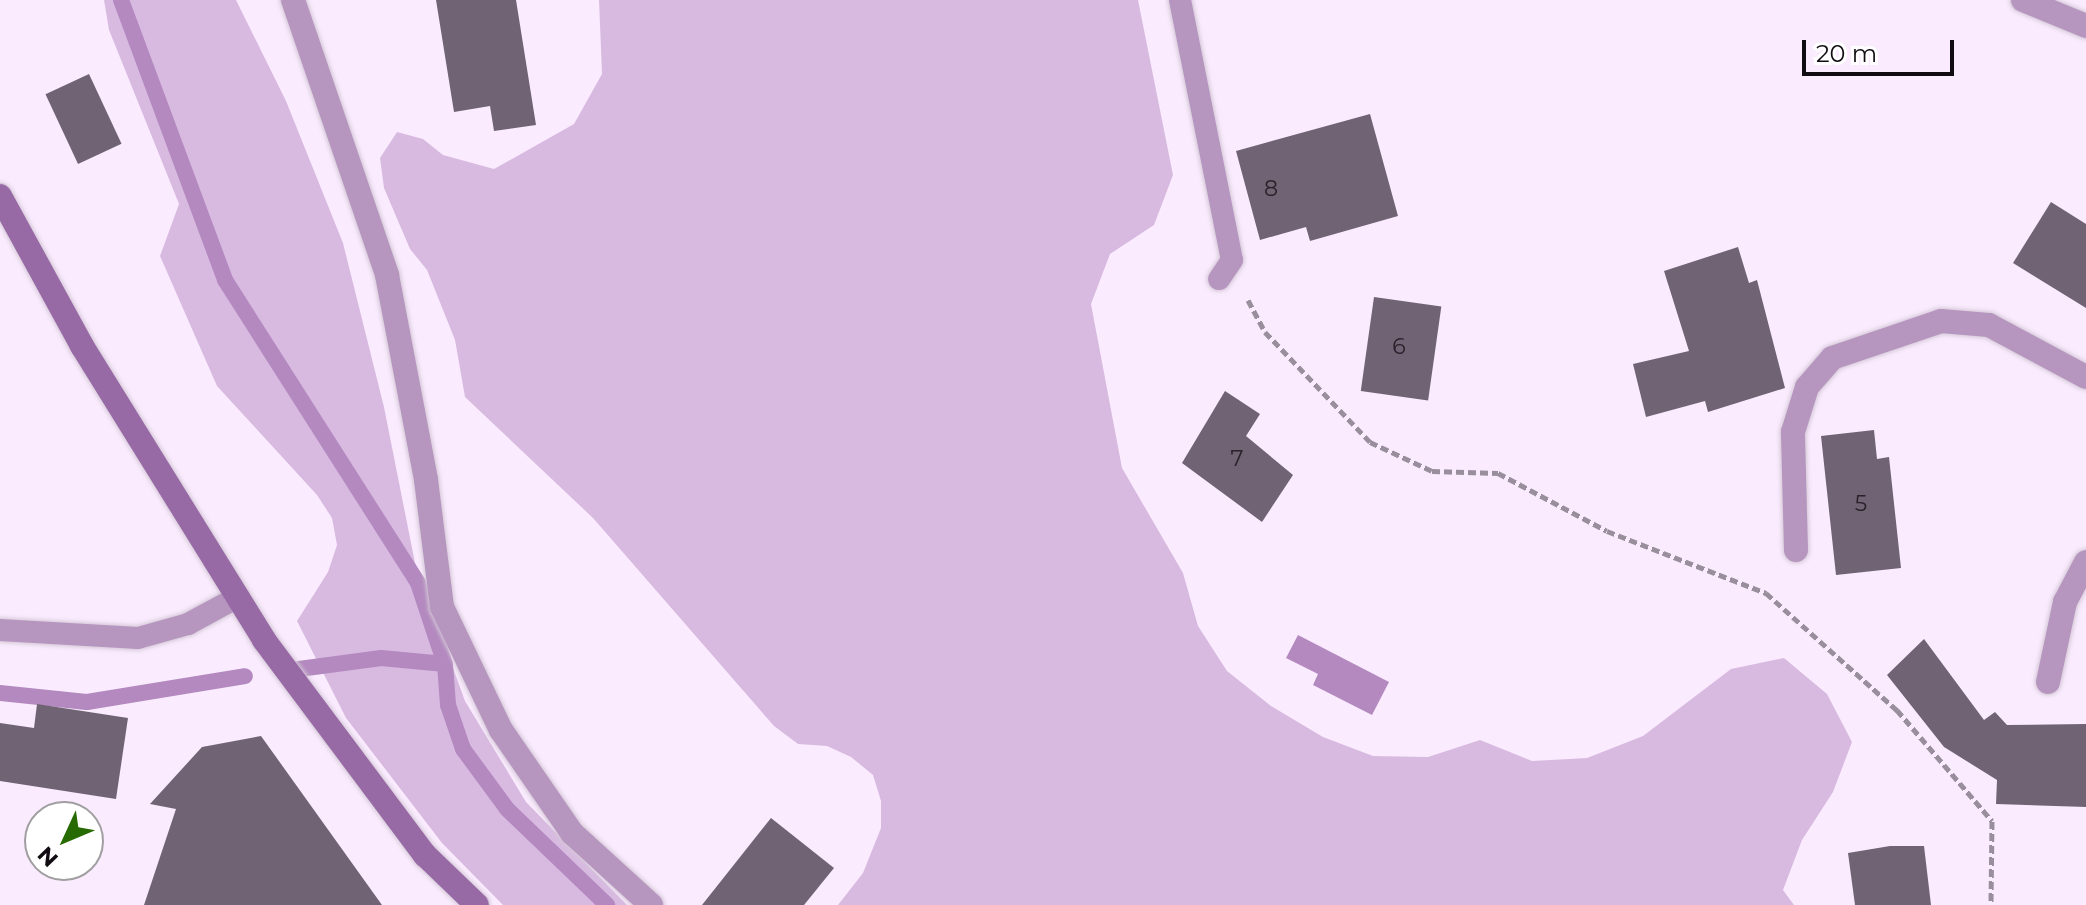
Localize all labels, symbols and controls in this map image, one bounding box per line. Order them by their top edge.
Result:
scale bar [1806,24,1958,74]
text: 20 m [1816,39,1877,68]
house number: 8 [1264,176,1278,202]
house number: 6 [1392,334,1406,360]
house number: 7 [1231,446,1243,472]
house number: 5 [1855,491,1867,517]
north arrow [24,801,104,881]
text: N [32,841,64,872]

